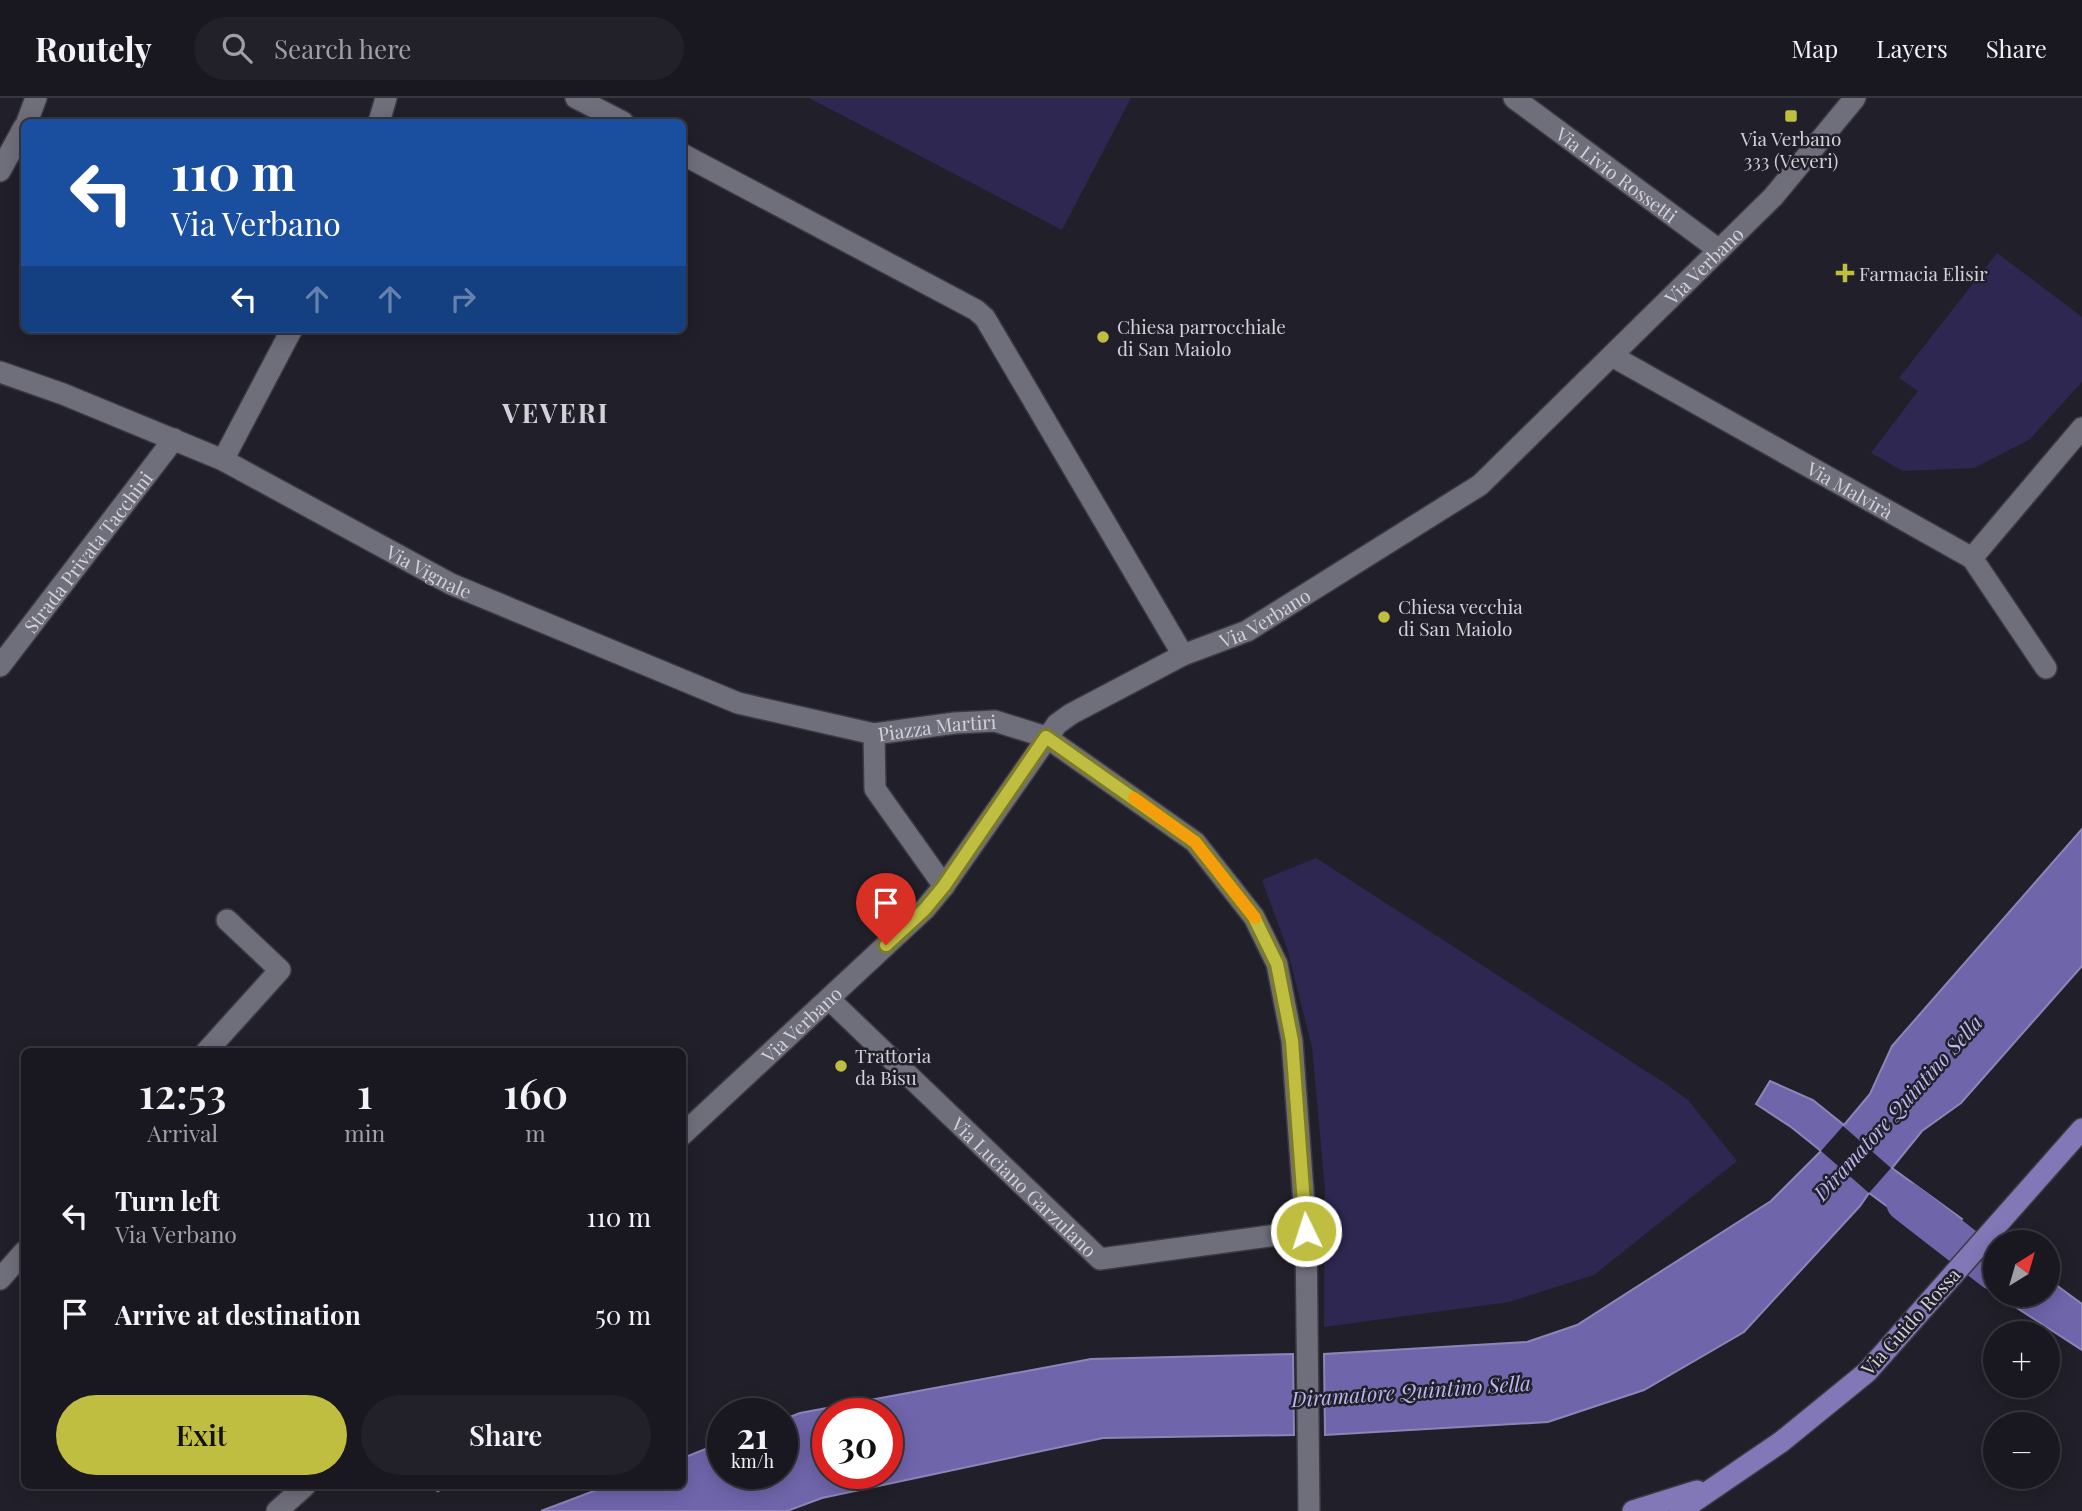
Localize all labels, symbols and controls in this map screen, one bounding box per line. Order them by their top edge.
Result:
search box [194,17,684,80]
text: Routely [35,26,152,70]
icon: search [218,29,256,67]
text: Search here [274,31,411,66]
text: Map [1792,32,1838,64]
text: Layers [1876,32,1948,64]
text: Share [1986,32,2047,64]
marker: Via Verbano 333 (Veveri) [1783,108,1799,124]
street label: Via Livio Rossetti [1550,120,1683,228]
place label: Via Verbano 333 (Veveri) [1740,125,1841,173]
text: 110 m [171,138,296,203]
icon: left [56,147,147,238]
text: Via Verbano [171,201,341,244]
street label: Via Verbano [1658,220,1749,310]
place label: Farmacia Elisir [1859,260,1988,286]
marker: Farmacia Elisir [1837,265,1853,281]
icon: left [225,280,263,318]
icon: ahead [298,280,336,318]
icon: ahead [371,280,409,318]
icon: right [444,280,482,318]
place label: Chiesa parrocchiale di San Maiolo [1117,313,1286,361]
marker: Chiesa parrocchiale di San Maiolo [1095,329,1111,345]
district label: VEVERI [501,395,610,430]
street label: Via Malvirà [1801,454,1898,524]
street label: Strada Privata Tacchini [17,465,158,638]
street label: Via Vignale [381,538,476,604]
street label: Via Verbano [1215,582,1315,654]
place label: Chiesa vecchia di San Maiolo [1398,593,1523,641]
marker: Chiesa vecchia di San Maiolo [1376,609,1392,625]
street label: Piazza Martiri [876,708,997,746]
pin [856,873,916,945]
icon: arrive [867,884,905,922]
street label: Via Verbano [755,980,847,1069]
water label: Diramatore Quintino Sella [1805,1008,1988,1206]
place label: Trattoria da Bisu [855,1042,932,1090]
marker: Trattoria da Bisu [833,1058,849,1074]
text: 12:53 [139,1064,227,1120]
text: 1 [357,1064,373,1120]
text: 160 [503,1064,568,1120]
street label: Via Luciano Garzulano [946,1110,1103,1262]
text: Arrival [147,1117,218,1148]
text: min [344,1117,385,1148]
text: m [525,1117,546,1148]
text: Turn left [115,1183,220,1218]
position arrow [1269,1194,1343,1268]
icon: left [56,1197,94,1235]
text: 110 m [587,1199,651,1234]
text: Via Verbano [115,1218,237,1249]
north arrow [1983,1230,2060,1307]
map controls [1983,1230,2060,1489]
street label: Via Guido Rossa [1854,1261,1966,1381]
icon: arrive [56,1295,94,1333]
text: Arrive at destination [115,1297,361,1332]
text: 50 m [595,1297,651,1332]
button: + [1983,1321,2060,1398]
water label: Diramatore Quintino Sella [1289,1368,1532,1412]
button: Exit [56,1395,347,1475]
button: Share [361,1395,651,1475]
speed limit sign: 30 [812,1398,903,1489]
text: 21 [737,1411,768,1458]
button: − [1983,1412,2060,1489]
text: km/h [731,1449,774,1473]

